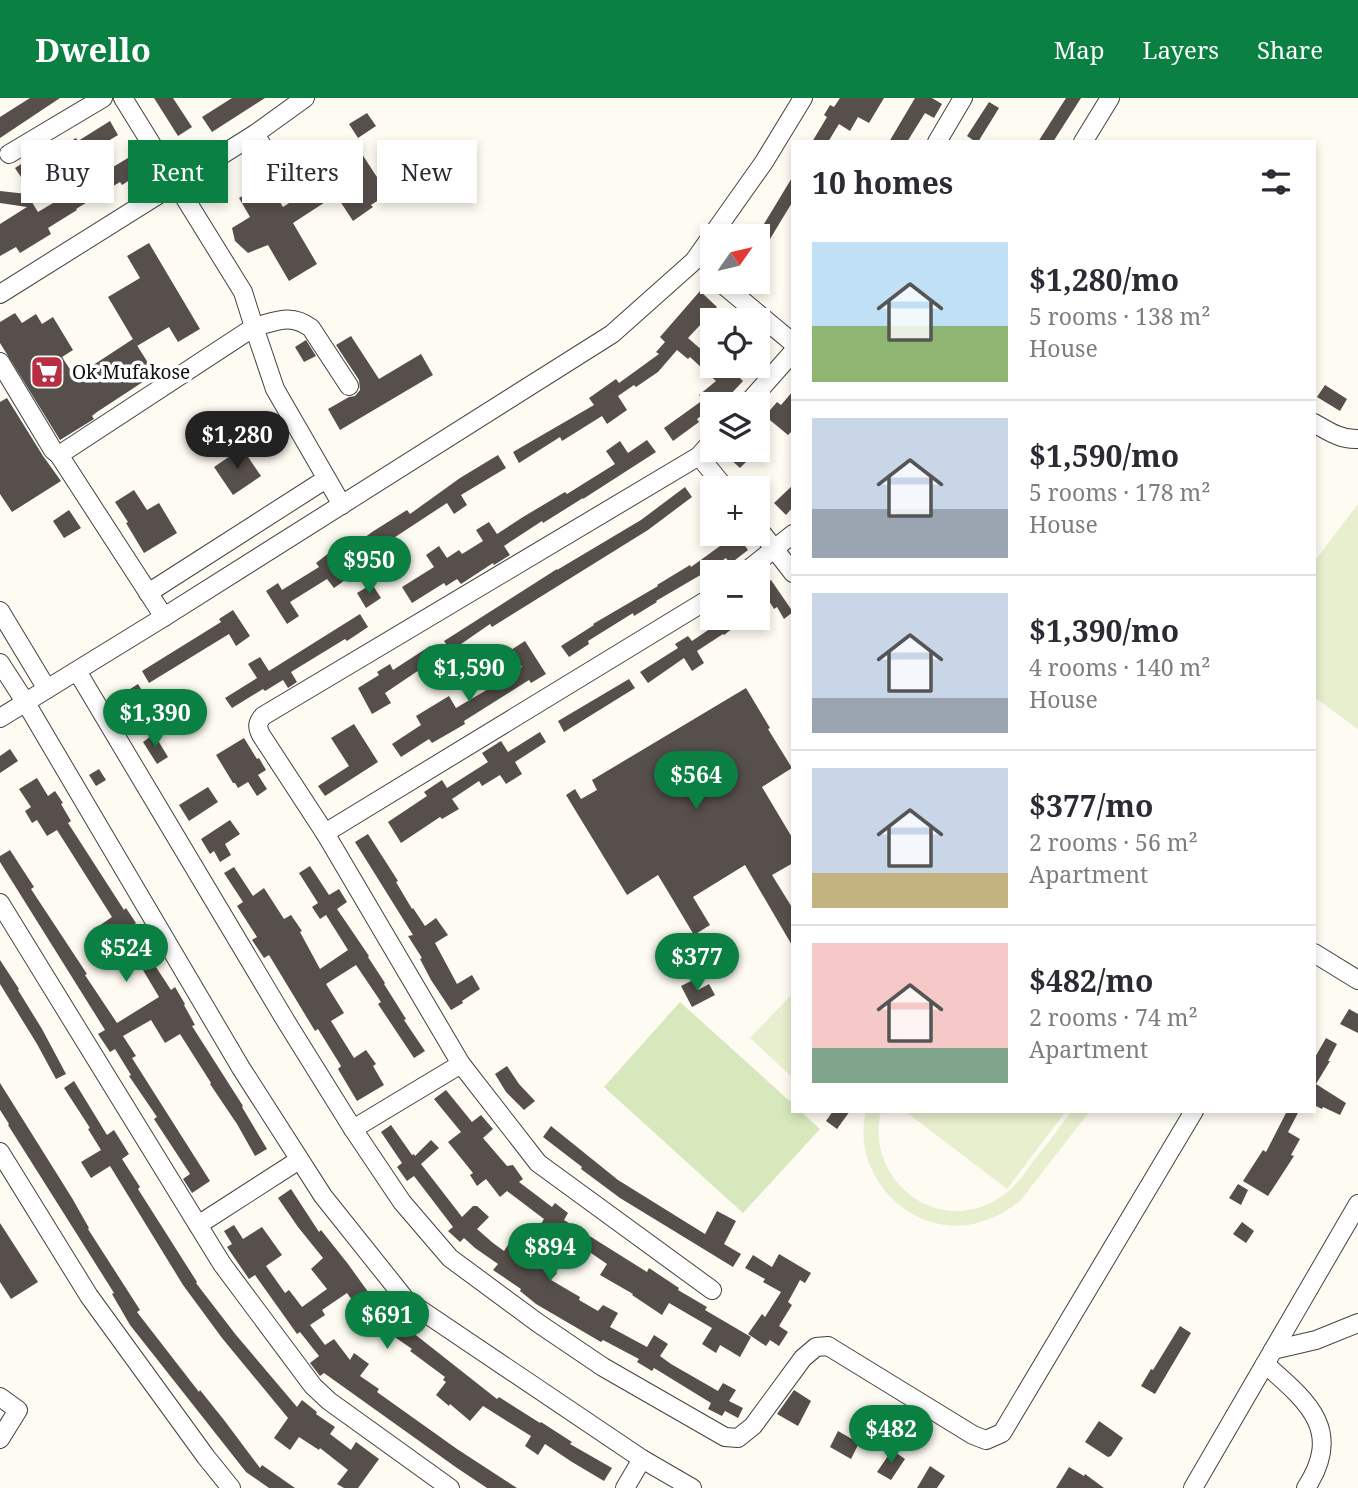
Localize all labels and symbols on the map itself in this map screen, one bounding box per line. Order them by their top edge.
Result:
north arrow [700,224,770,294]
supermarket icon: Ok Mufakose [28,353,66,391]
place label: Ok Mufakose [72,359,190,385]
pin: $1,280 [180,412,294,471]
pin: $950 [328,536,410,596]
pin: $1,590 [412,644,526,704]
pin: $1,390 [98,690,212,749]
pin: $564 [655,752,737,811]
pin: $524 [85,924,167,984]
pin: $377 [656,934,738,993]
pin: $894 [509,1224,591,1283]
pin: $691 [346,1292,428,1351]
pin: $482 [850,1406,932,1465]

